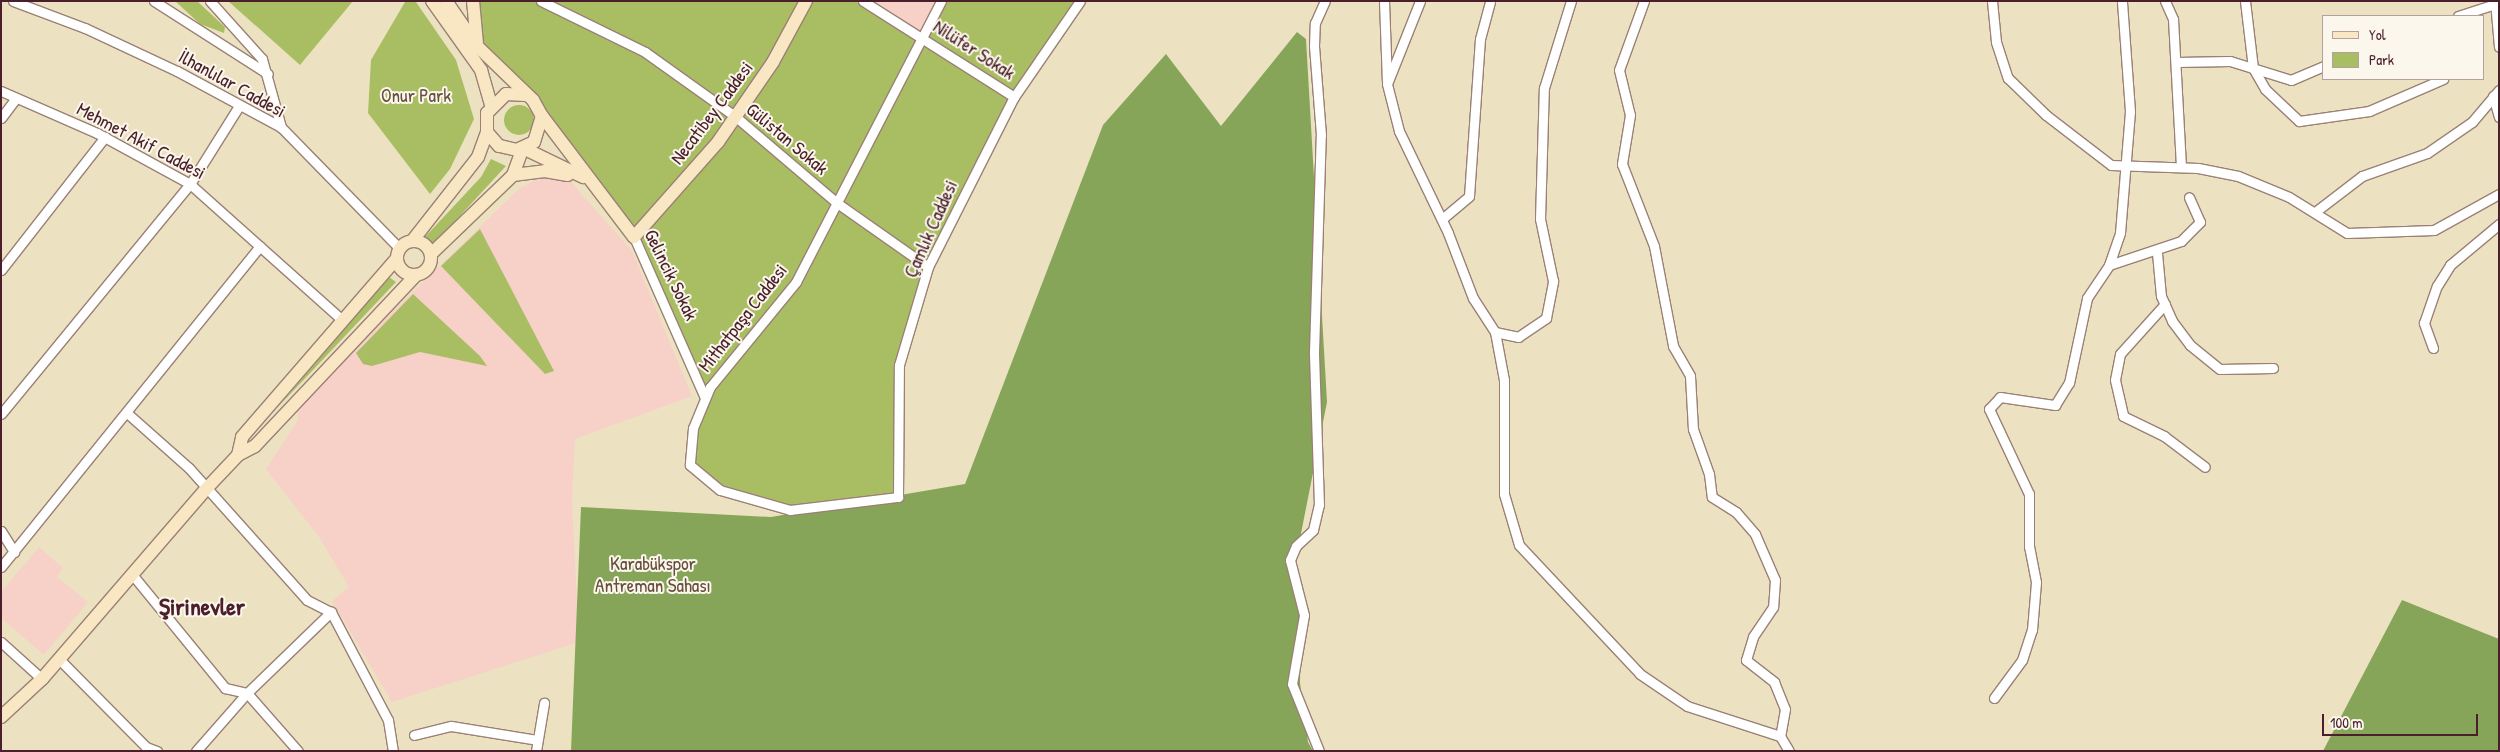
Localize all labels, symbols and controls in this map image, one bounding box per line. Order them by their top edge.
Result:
street label: Nilüfer Sokak [929,15,1019,85]
legend [2322,15,2485,80]
text: Yol [2369,24,2386,45]
street label: İlhanlılar Caddesi [175,45,289,123]
text: Park [2369,49,2394,70]
street label: Necatibey Caddesi [666,57,758,169]
park label: Onur Park [381,85,451,107]
street label: Mehmet Akif Caddesi [73,97,209,185]
street label: Gülistan Sokak [741,98,833,180]
street label: Çamlık Caddesi [899,177,963,281]
street label: Gelincik Sokak [639,226,703,324]
street label: Mithatpaşa Caddesi [694,260,792,376]
park label: Karabükspor Antreman Sahası [595,553,711,597]
district label: Şirinevler [159,593,245,621]
scale bar [2325,704,2481,736]
text: 100 m [2330,712,2363,733]

